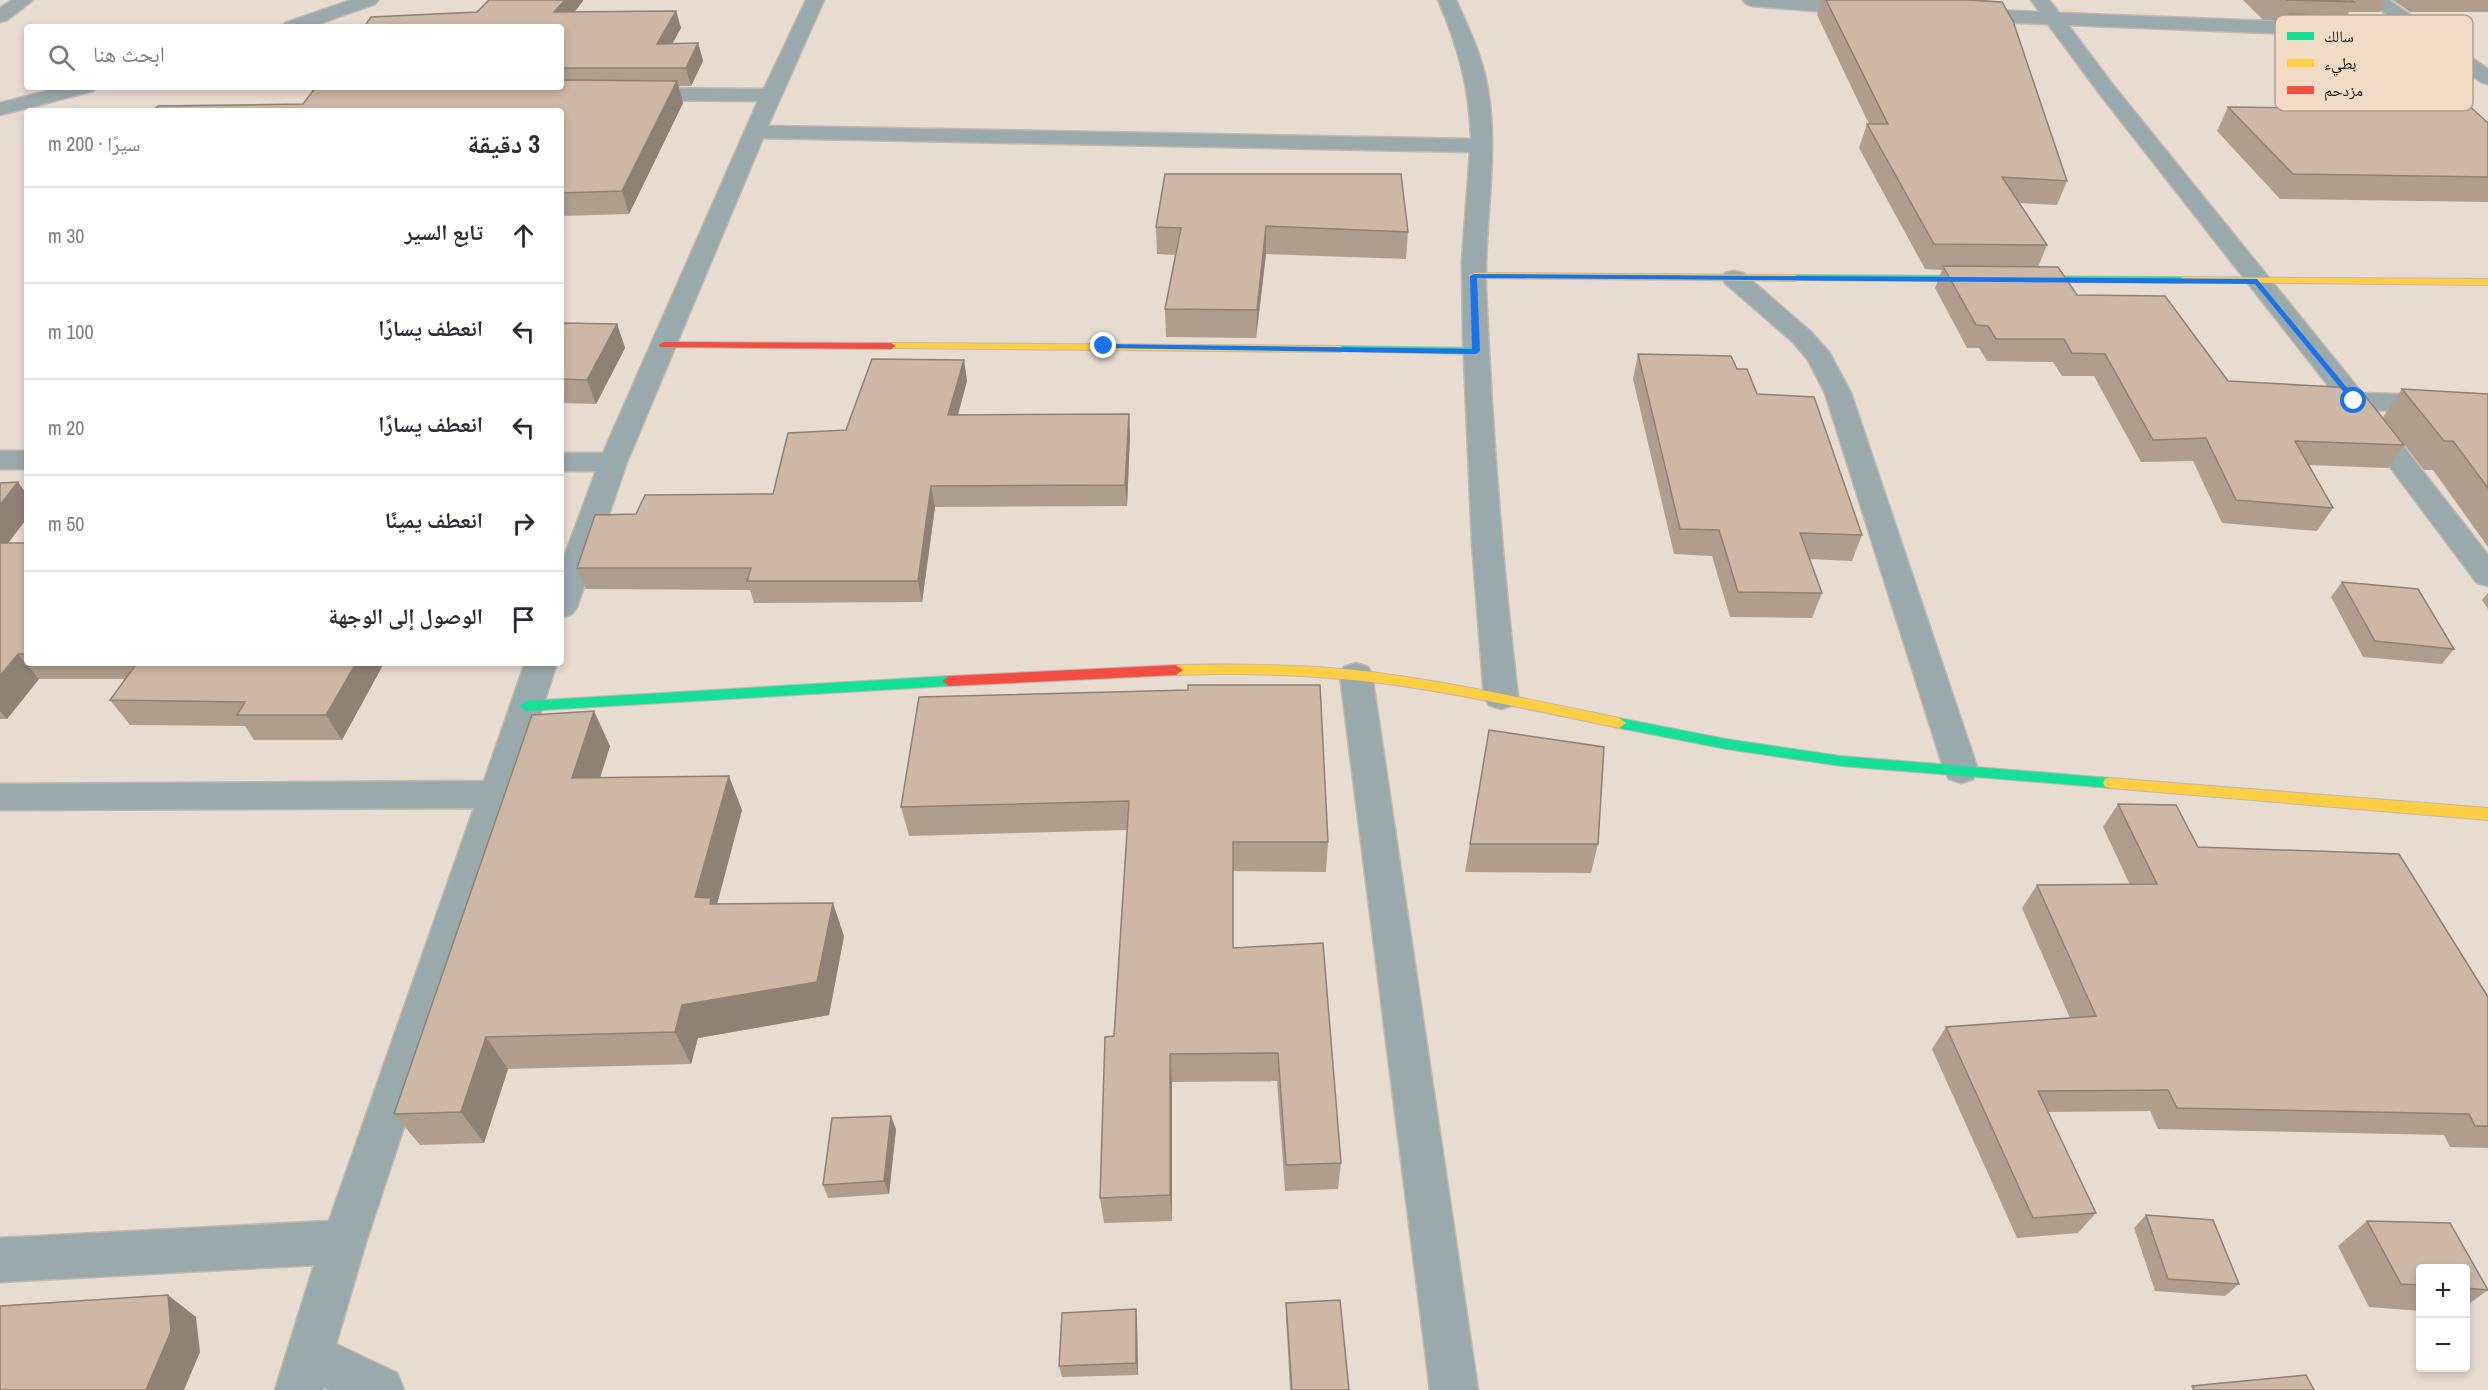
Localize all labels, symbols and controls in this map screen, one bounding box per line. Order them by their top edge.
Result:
legend [2275,15,2473,111]
search box [24,24,564,90]
text: سالك [2324,25,2354,47]
text: ابحث هنا [93,39,165,69]
icon: search [45,41,78,74]
text: بطيء [2324,52,2356,76]
text: مزدحم [2324,79,2363,101]
text: 3 دقيقة [468,126,540,161]
text: سيرًا · 200 m [48,130,141,157]
text: تابع السير [405,217,483,247]
icon: ahead [507,219,540,252]
text: 30 m [48,222,84,249]
text: انعطف يسارًا [378,313,483,343]
icon: left [507,315,540,348]
text: 100 m [48,318,94,345]
route end [1090,332,1116,358]
route start [2340,387,2366,413]
text: انعطف يسارًا [378,409,483,439]
icon: left [507,411,540,444]
text: 20 m [48,414,84,441]
text: انعطف يمينًا [385,505,483,535]
icon: right [507,507,540,540]
text: 50 m [48,510,84,537]
text: الوصول إلى الوجهة [328,601,483,631]
icon: arrive [507,603,540,636]
map controls [2416,1264,2470,1372]
button: + [2416,1264,2470,1318]
button: − [2416,1318,2470,1372]

